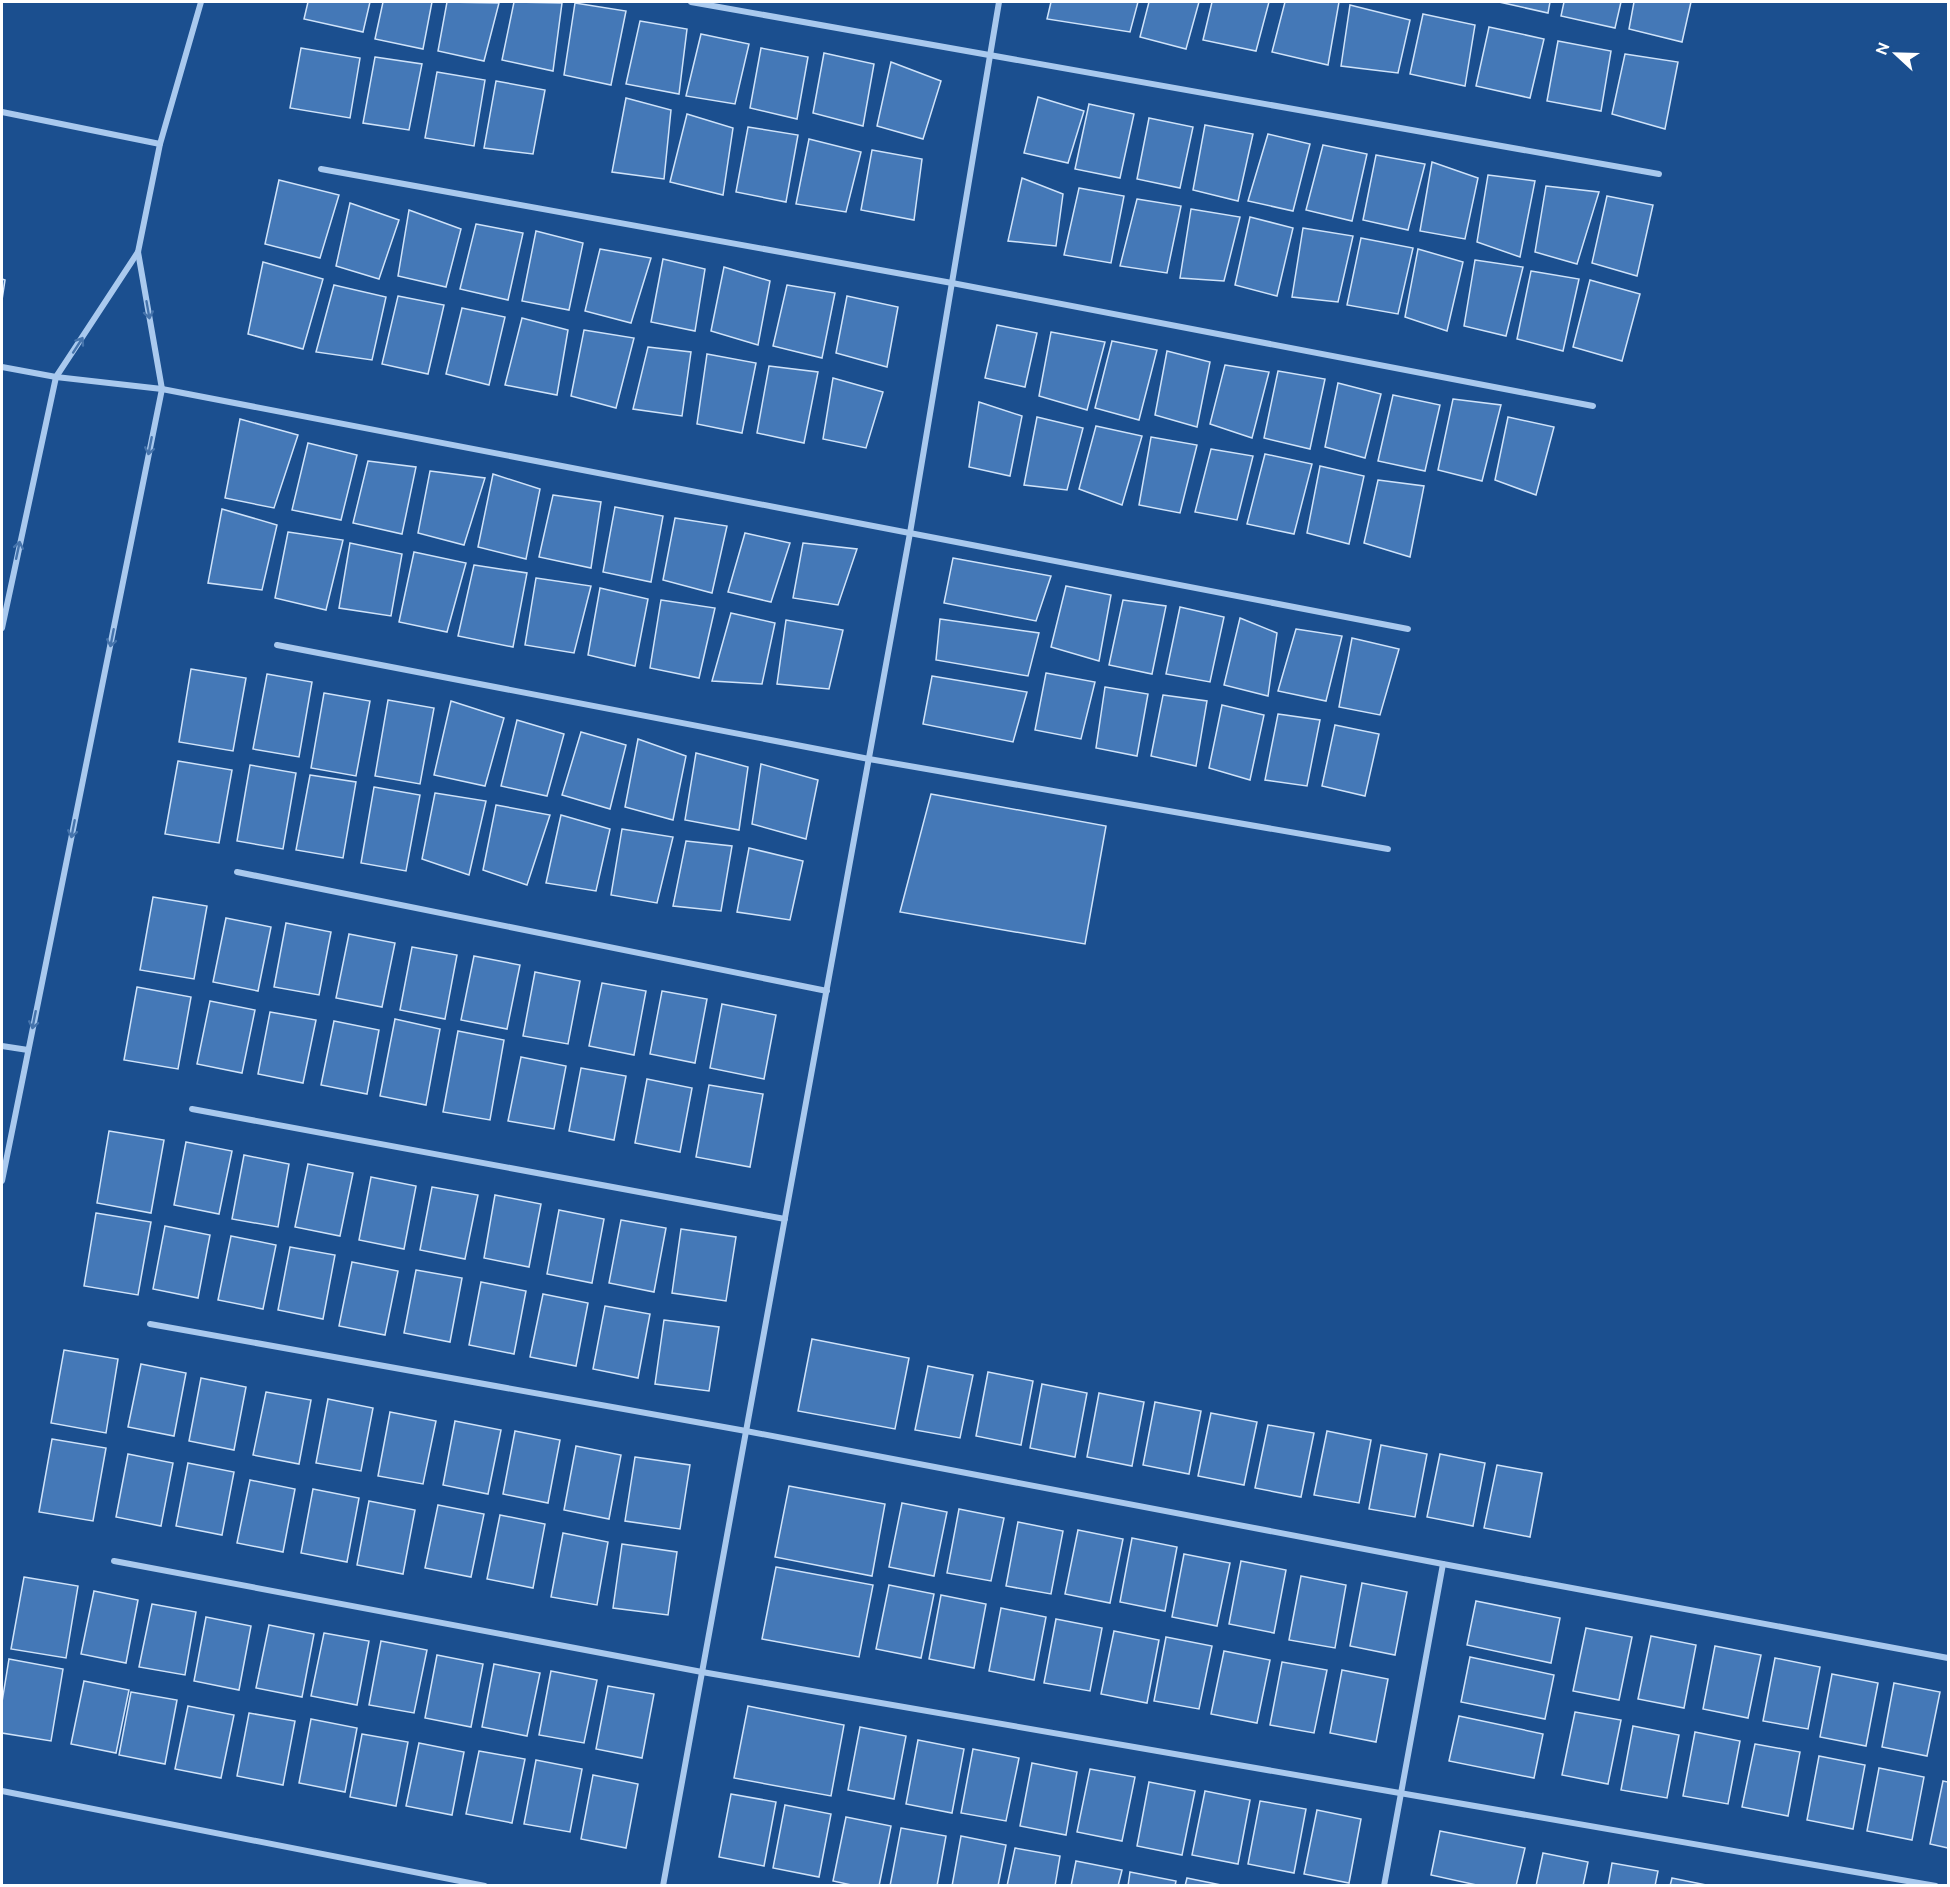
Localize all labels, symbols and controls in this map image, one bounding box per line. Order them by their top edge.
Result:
north arrow [1866,24,1926,84]
text: N [1872,39,1893,57]
one-way arrow [143,300,154,319]
one-way arrow [71,336,84,353]
one-way arrow [144,436,155,456]
one-way arrow [13,541,25,560]
one-way arrow [106,627,117,647]
one-way arrow [67,818,78,838]
one-way arrow [28,1009,39,1029]

